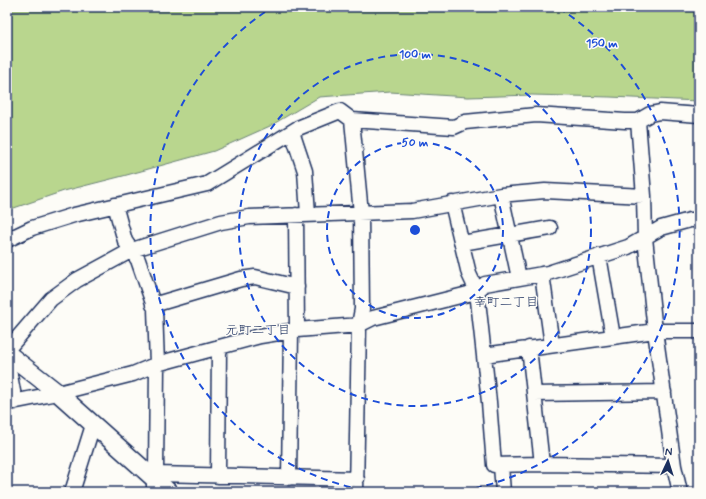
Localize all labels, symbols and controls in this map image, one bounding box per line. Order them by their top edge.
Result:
text: 150 m [586,36,618,52]
text: 100 m [399,47,432,63]
text: 50 m [402,135,429,151]
centre of rings [408,223,422,237]
district label: 幸町二丁目 [473,294,539,311]
district label: 元町二丁目 [225,322,291,339]
north arrow [648,441,688,481]
text: N [664,445,673,459]

